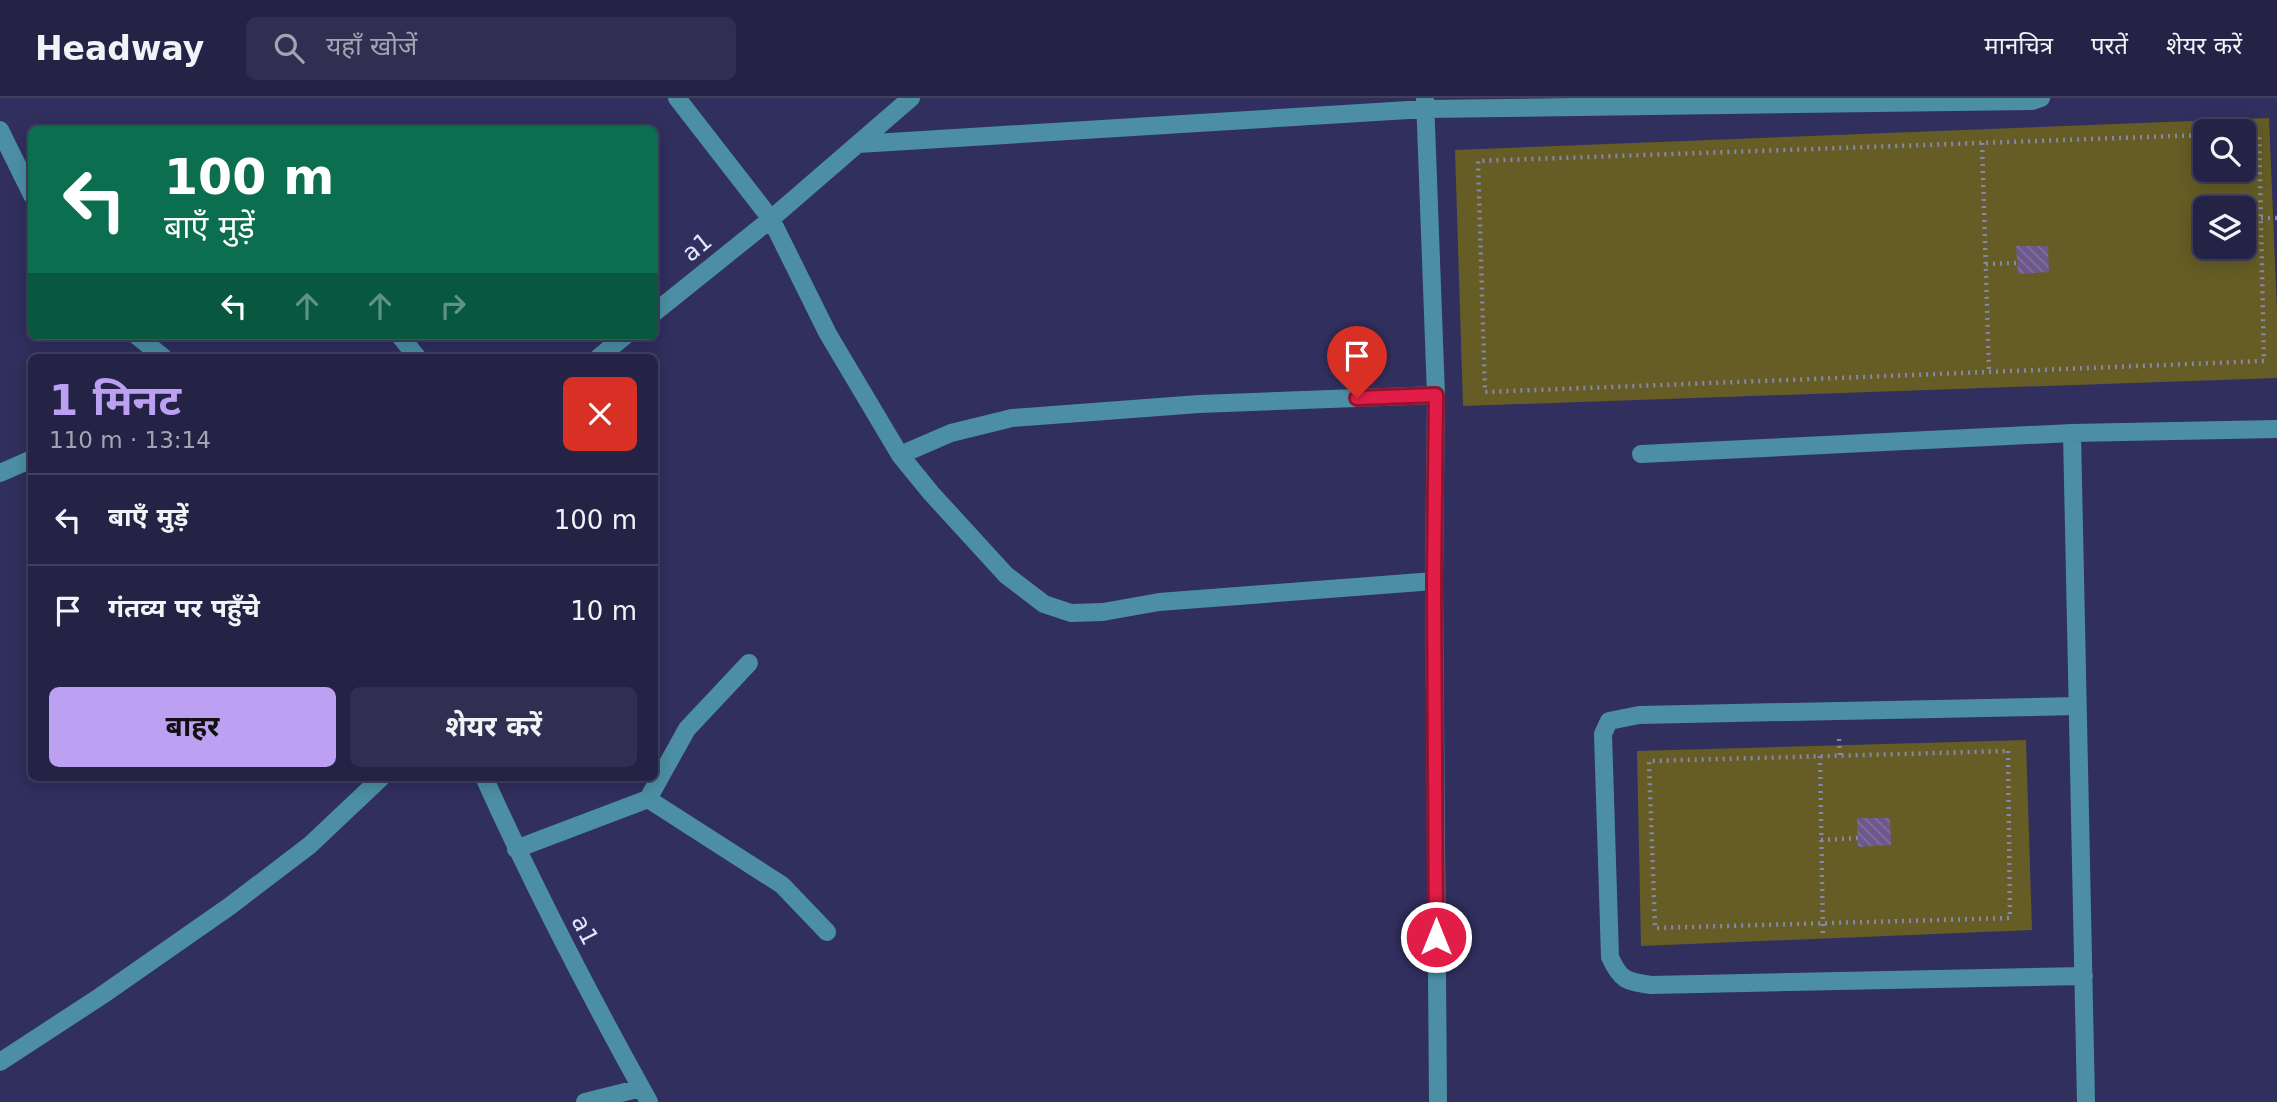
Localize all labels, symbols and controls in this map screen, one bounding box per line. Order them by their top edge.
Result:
search box [246,17,736,80]
text: Headway [35,29,204,68]
icon: search [270,29,308,67]
text: यहाँ खोजें [326,31,417,61]
text: मानचित्र [1984,32,2053,60]
text: परतें [2091,32,2128,60]
text: शेयर करें [2166,32,2242,60]
map controls [2193,119,2256,259]
button: search [2193,119,2256,182]
text: 100 m [164,149,334,206]
icon: left [49,154,140,245]
button: layers [2193,196,2256,259]
text: बाएँ मुड़ें [164,208,255,246]
street label: a1 [677,227,717,267]
icon: left [215,287,253,325]
icon: ahead [288,287,326,325]
icon: ahead [361,287,399,325]
icon: right [434,287,472,325]
pin [1327,326,1387,398]
icon: arrive [1338,337,1376,375]
text: 1 मिनट [49,376,181,425]
button: close [563,377,637,451]
text: 110 m · 13:14 [49,427,211,453]
icon: left [49,501,87,539]
text: बाएँ मुड़ें [108,502,188,532]
text: 100 m [554,505,637,535]
icon: arrive [49,592,87,630]
text: गंतव्य पर पहुँचे [108,593,260,623]
text: 10 m [570,596,637,626]
button: बाहर [49,687,336,767]
button: शेयर करें [350,687,637,767]
position arrow [1399,900,1473,974]
street label: a1 [566,910,604,950]

